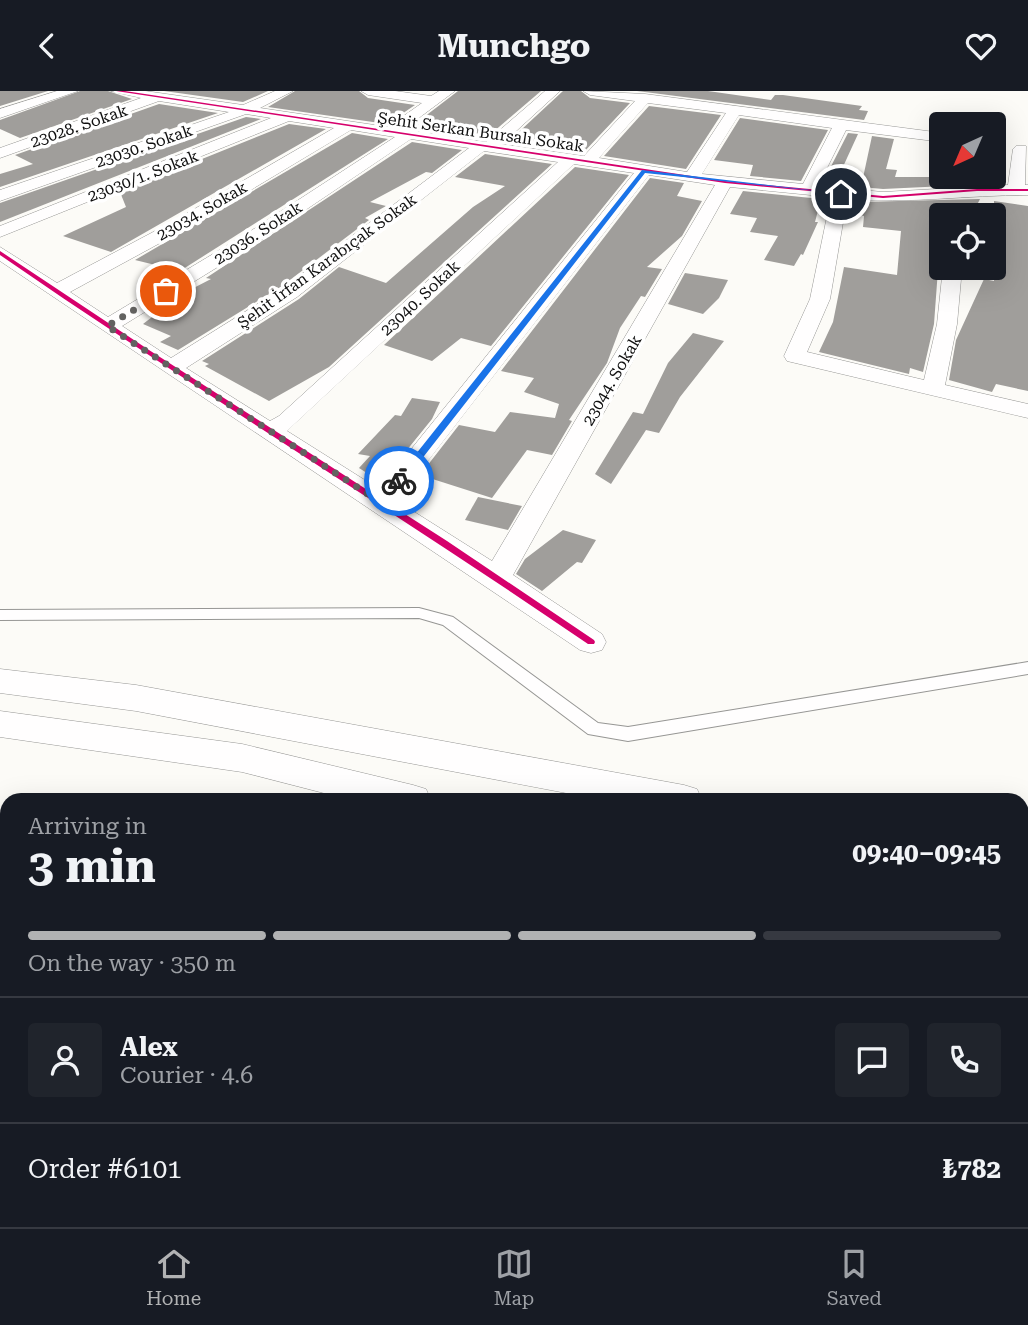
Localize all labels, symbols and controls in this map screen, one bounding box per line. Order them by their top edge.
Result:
icon: back [28,27,66,65]
text: Munchgo [438,27,590,65]
icon: heart [962,27,1000,65]
street label: 23028. Sokak [28,101,130,151]
street label: Şehit Serkan Bursalı Sokak [377,108,585,156]
north arrow [929,112,1006,189]
map controls [929,112,1006,280]
street label: 23030. Sokak [93,121,195,171]
street label: 23030/1. Sokak [85,146,201,206]
pin [811,164,871,224]
icon: home [822,175,860,213]
street label: 23034. Sokak [153,177,251,245]
street label: Şehit İrfan Karabıçak Sokak [234,190,420,332]
street label: 23036. Sokak [210,197,306,269]
button: locate [929,203,1006,280]
street label: 23040. Sokak [376,256,464,340]
pin [136,261,196,321]
icon: bag [147,272,185,310]
street label: 23044. Sokak [578,331,646,429]
courier [364,446,434,516]
icon: bike [380,462,418,500]
text: Arriving in [28,813,147,840]
text: 09:40–09:45 [852,838,1001,868]
text: 3 min [28,839,156,893]
text: On the way · 350 m [28,950,236,977]
button: person [28,1023,102,1097]
button: chat [835,1023,909,1097]
button: phone [927,1023,1001,1097]
text: Alex [120,1032,178,1062]
text: Courier · 4.6 [120,1062,253,1089]
text: Order #6101 [28,1154,182,1184]
text: ₺782 [943,1154,1001,1184]
tab: Home [146,1245,201,1310]
tab: Map [494,1245,534,1310]
tab: Saved [827,1245,882,1310]

